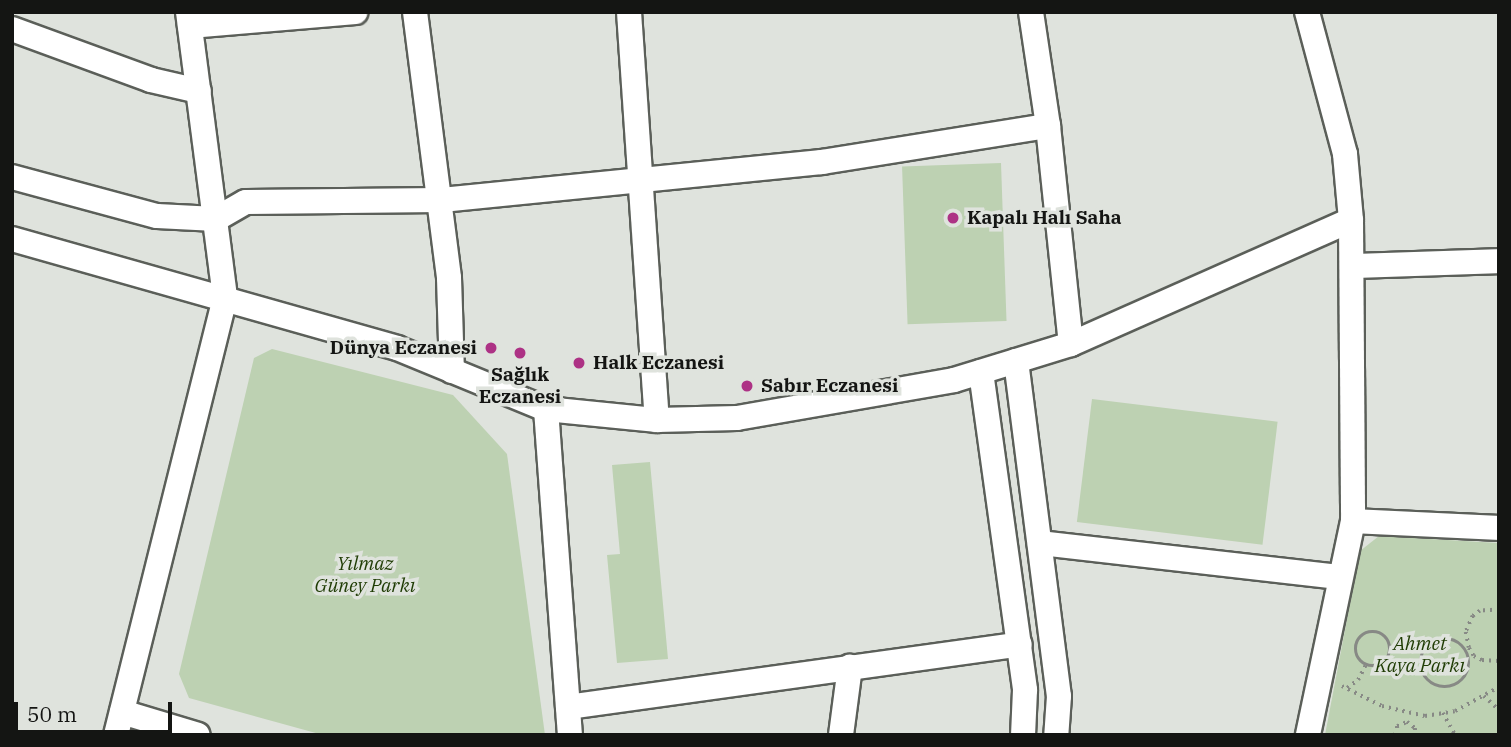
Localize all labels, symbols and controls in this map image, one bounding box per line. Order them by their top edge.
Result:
place label: Kapalı Halı Saha [967,207,1122,229]
marker: Kapalı Halı Saha [945,210,961,226]
place label: Dünya Eczanesi [330,337,477,359]
marker: Dünya Eczanesi [483,340,499,356]
marker: Sağlık Eczanesi [512,345,528,361]
place label: Halk Eczanesi [593,352,724,374]
marker: Halk Eczanesi [571,355,587,371]
place label: Sağlık Eczanesi [479,364,561,408]
place label: Sabır Eczanesi [761,375,898,397]
marker: Sabır Eczanesi [739,378,755,394]
park label: Yılmaz Güney Parkı [315,553,415,597]
park label: Ahmet Kaya Parkı [1375,633,1465,677]
scale bar [18,688,175,732]
text: 50 m [27,700,77,728]

